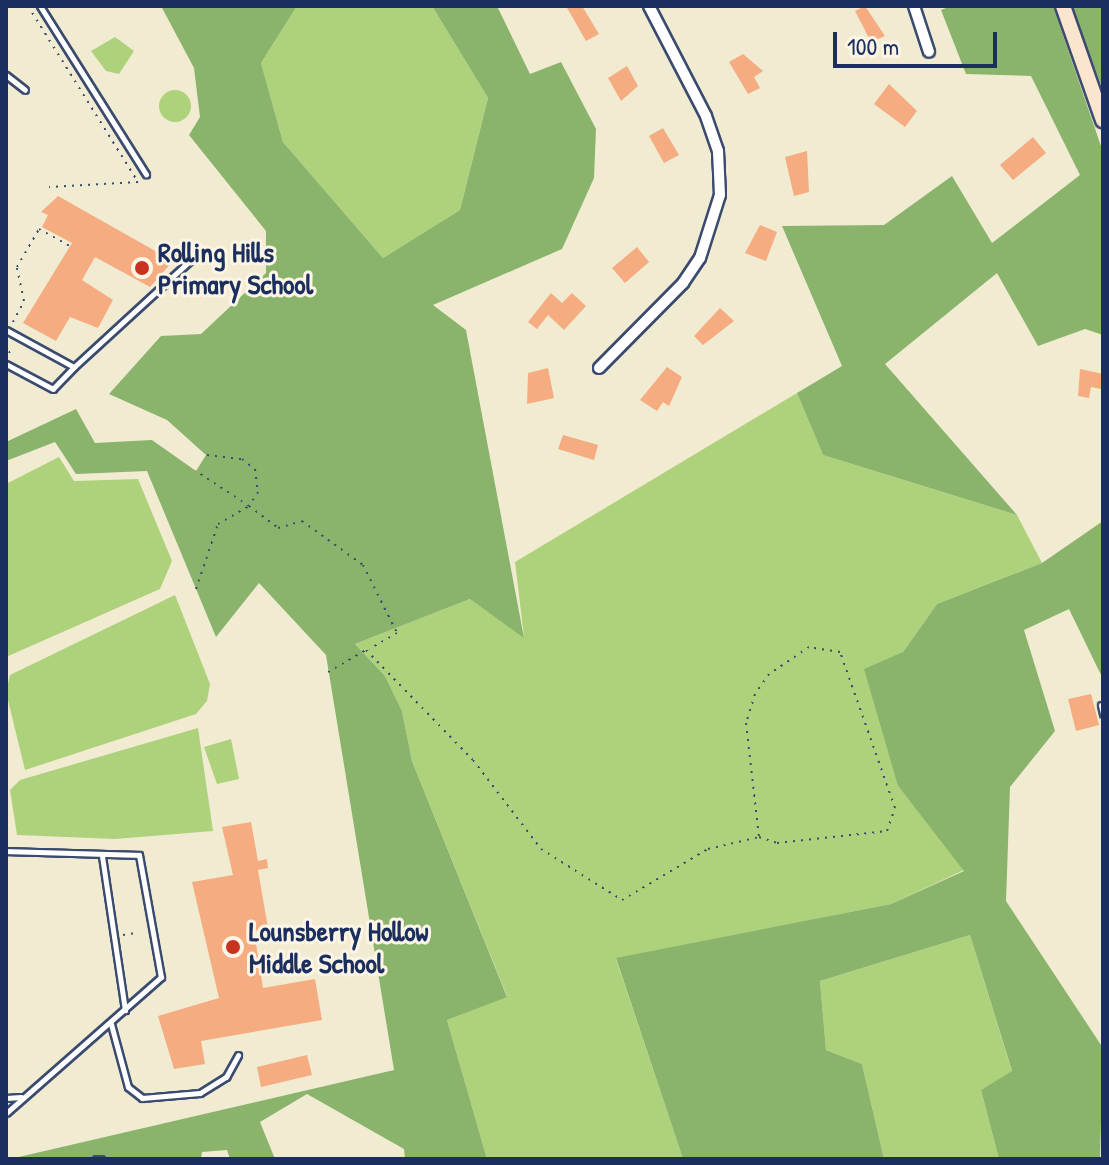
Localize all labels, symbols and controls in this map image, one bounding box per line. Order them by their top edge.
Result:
scale bar [837,16,1001,66]
text: 100 m [847,30,899,62]
place label: Rolling Hills Primary School [158,235,313,301]
marker: Rolling Hills Primary School [133,259,151,277]
place label: Lounsberry Hollow Middle School [249,914,429,980]
marker: Lounsberry Hollow Middle School [224,938,242,956]

